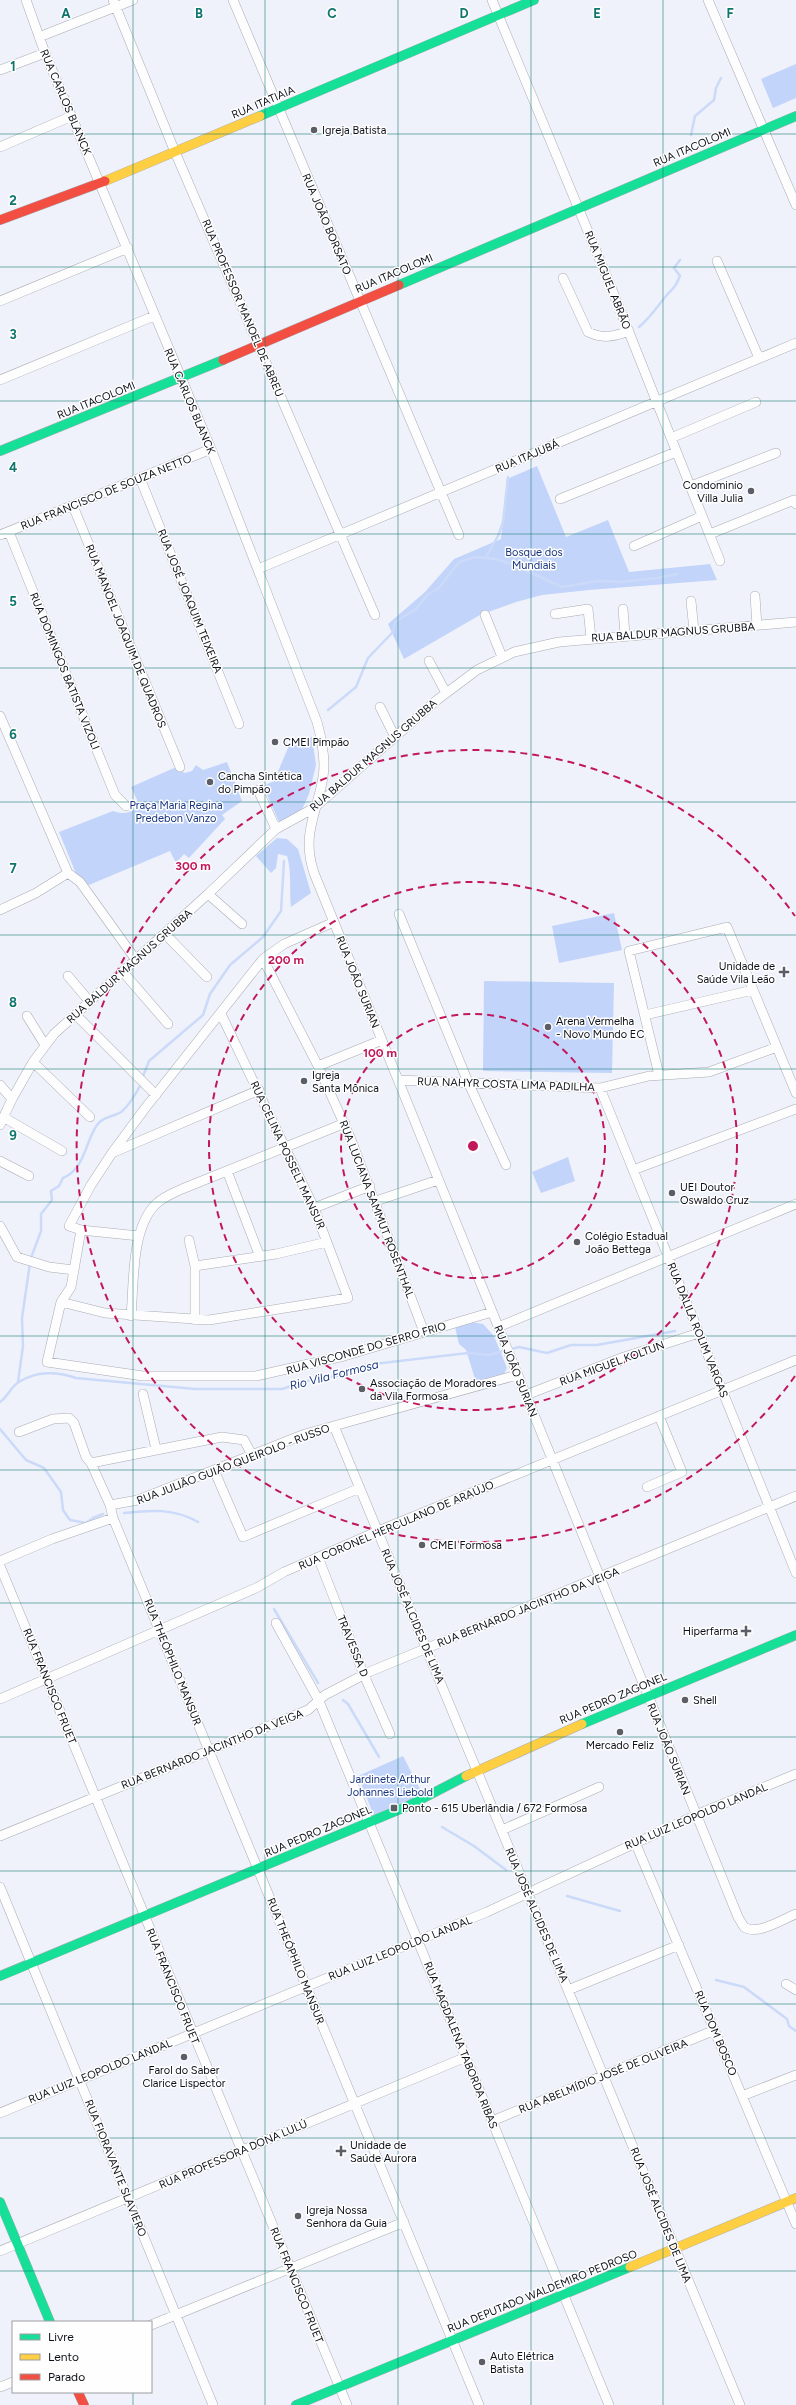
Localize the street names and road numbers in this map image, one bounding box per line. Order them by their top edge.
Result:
street label: RUA CARLOS BLANCK [37,47,94,157]
street label: RUA ITATIAIA [230,83,297,122]
street label: RUA ITACOLOMI [651,125,733,170]
street label: RUA JOÃO BORSATO [299,171,355,277]
street label: RUA PROFESSOR MANOEL DE ABREU [199,217,286,399]
street label: RUA MIGUEL ABRÃO [582,229,634,332]
street label: RUA ITACOLOMI [353,251,435,296]
street label: RUA CARLOS BLANCK [161,346,218,456]
street label: RUA ITACOLOMI [55,379,137,422]
street label: RUA ITAJUBÁ [493,437,562,476]
street label: RUA FRANCISCO DE SOUZA NETTO [19,452,194,533]
street label: RUA JOSÉ JOAQUIM TEIXEIRA [155,527,225,676]
street label: RUA MANOEL JOAQUIM DE QUADROS [83,542,169,730]
street label: RUA DOMINGOS BATISTA VIZOLI [27,591,102,752]
street label: RUA BALDUR MAGNUS GRUBBA [591,620,756,645]
street label: RUA BALDUR MAGNUS GRUBBA [307,696,440,814]
street label: RUA BALDUR MAGNUS GRUBBA [64,906,195,1026]
street label: RUA JOÃO SURIAN [333,934,383,1030]
street label: RUA NAHYR COSTA LIMA PADILHA [417,1075,596,1094]
street label: RUA CELINA POSSELT MANSUR [247,1079,328,1231]
street label: RUA LUCIANA SAMMUT ROSENTHAL [337,1118,417,1300]
street label: RUA DALILA ROLIM VARGAS [664,1261,731,1400]
street label: RUA VISCONDE DO SERRO FRIO [285,1319,448,1378]
street label: RUA JOÃO SURIAN [491,1323,541,1419]
street label: RUA MIGUEL KOLTUN [558,1338,666,1389]
street label: RUA JULIÃO GUIÃO QUEIROLO - RUSSO [135,1420,332,1507]
street label: RUA CORONEL HERCULANO DE ARAÚJO [296,1477,496,1573]
street label: RUA JOSÉ ALCIDES DE LIMA [378,1547,447,1686]
street label: RUA BERNARDO JACINTHO DA VEIGA [435,1565,622,1650]
street label: RUA THEÓPHILO MANSUR [141,1597,205,1727]
street label: TRAVESSA D [334,1613,371,1679]
street label: RUA FRANCISCO FRUET [20,1626,79,1746]
street label: RUA PEDRO ZAGONEL [558,1670,669,1727]
street label: RUA JOÃO SURIAN [644,1701,694,1797]
street label: RUA BERNARDO JACINTHO DA VEIGA [119,1707,306,1792]
street label: RUA LUIZ LEOPOLDO LANDAL [623,1780,770,1852]
street label: RUA PEDRO ZAGONEL [263,1803,374,1860]
street label: RUA JOSÉ ALCIDES DE LIMA [502,1846,571,1985]
street label: RUA THEÓPHILO MANSUR [264,1896,328,2026]
street label: RUA LUIZ LEOPOLDO LANDAL [326,1914,474,1983]
street label: RUA FRANCISCO FRUET [143,1926,202,2046]
street label: RUA MAGDALENA TABORDA RIBAS [421,1960,500,2131]
street label: RUA DOM BOSCO [692,1989,740,2078]
street label: RUA ABELMÍDIO JOSÉ DE OLIVEIRA [517,2036,690,2116]
street label: RUA LUIZ LEOPOLDO LANDAL [26,2037,174,2106]
street label: RUA FIORAVANTE SLAVIERO [82,2098,149,2239]
street label: RUA PROFESSORA DONA LULÚ [157,2116,309,2192]
street label: RUA JOSÉ ALCIDES DE LIMA [627,2146,694,2285]
street label: RUA FRANCISCO FRUET [267,2225,326,2345]
street label: RUA DEPUTADO WALDEMIRO PEDROSO [445,2247,639,2336]

